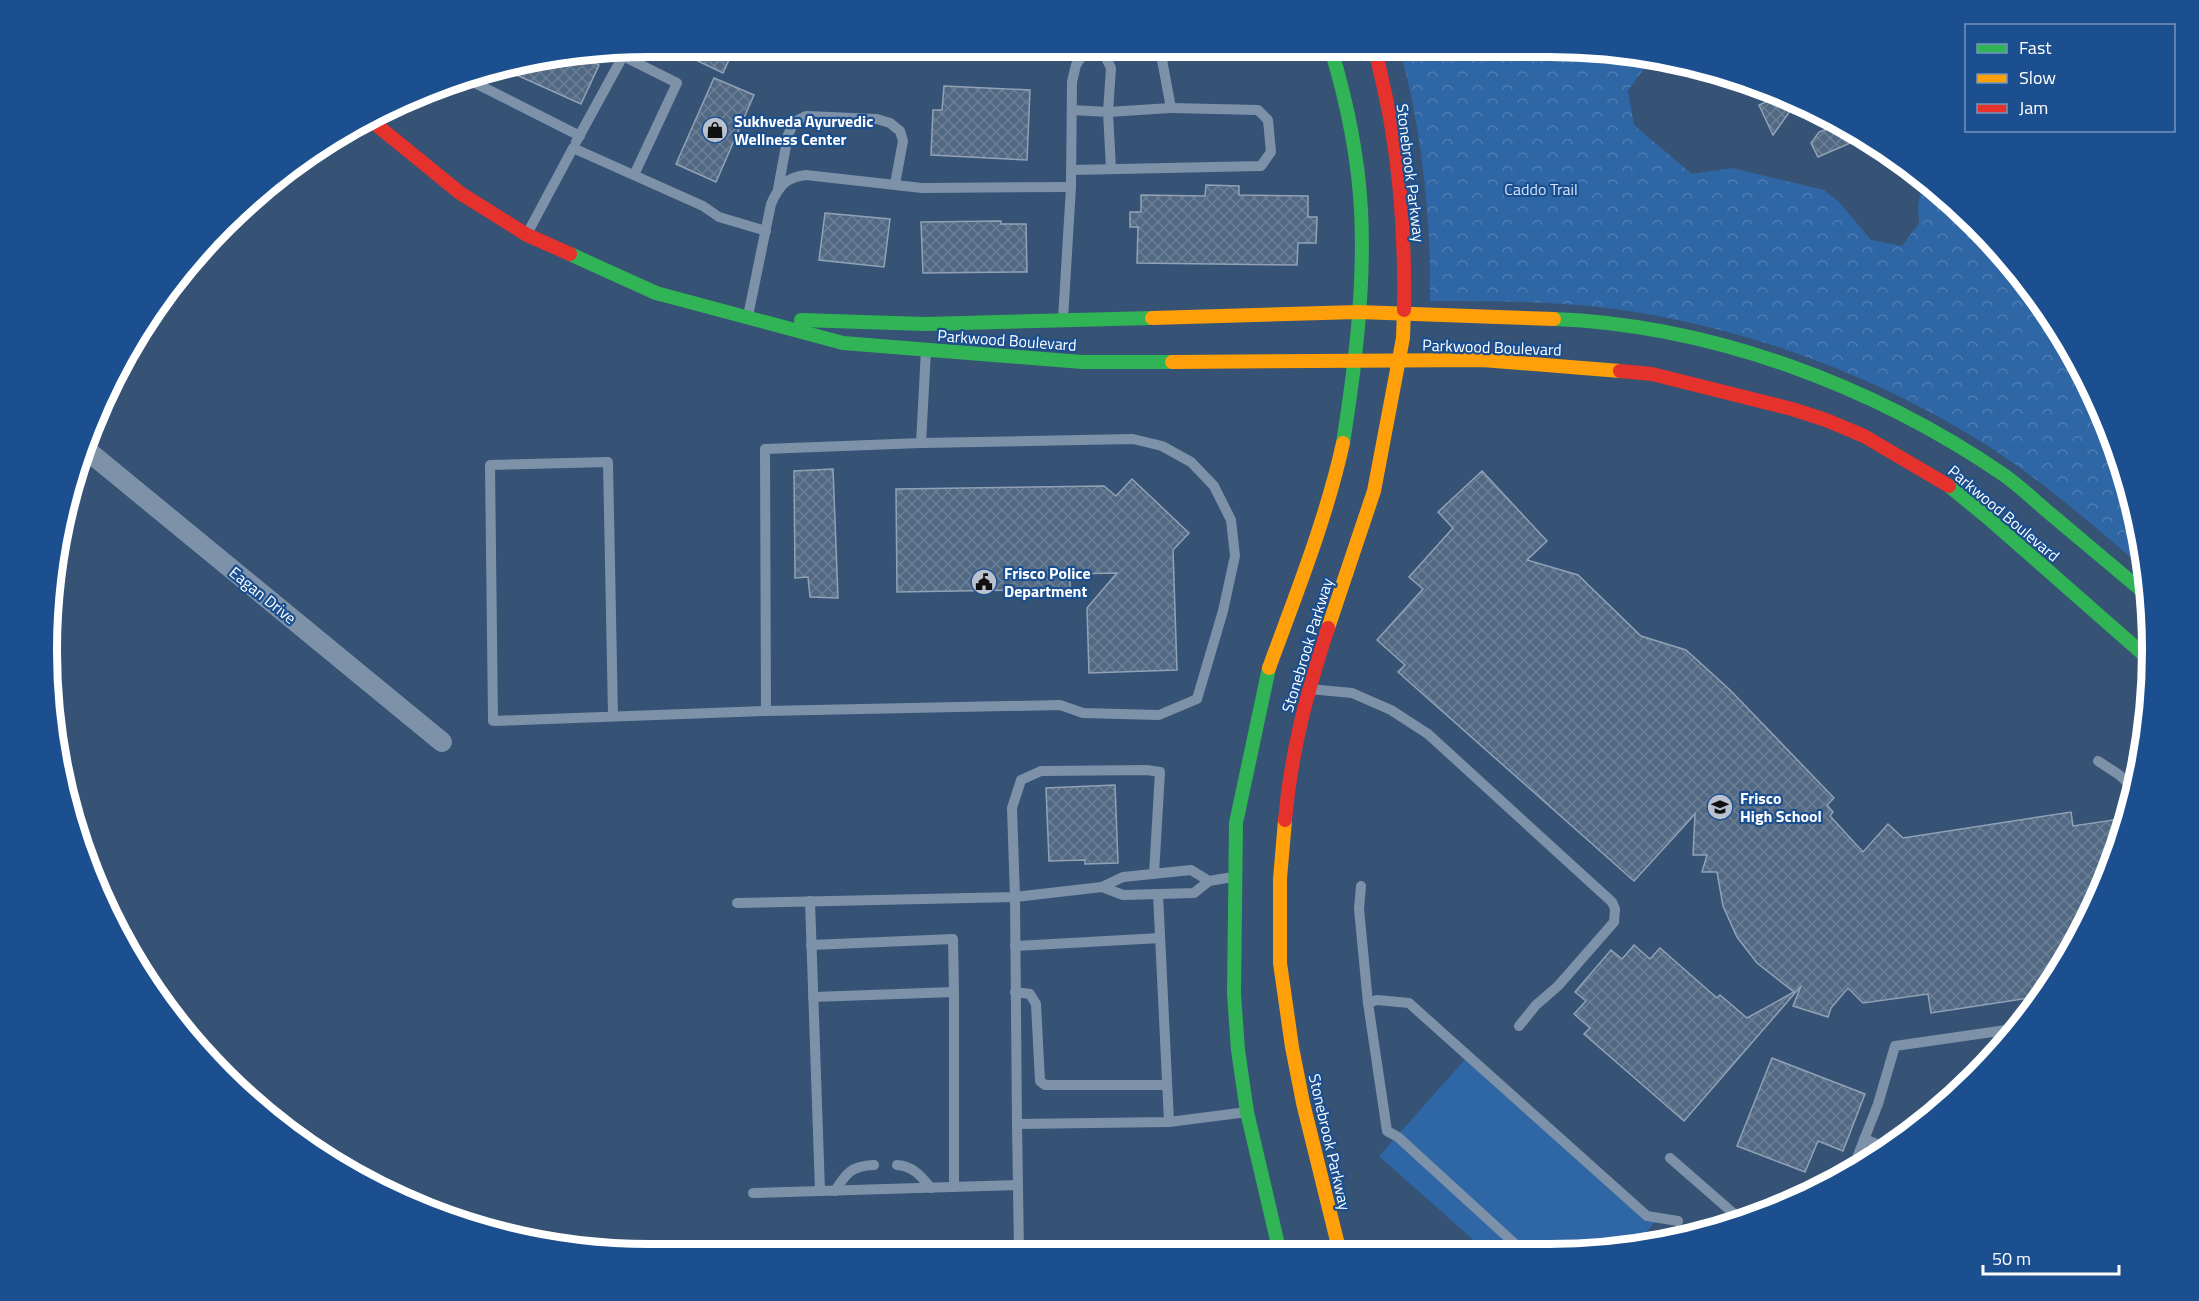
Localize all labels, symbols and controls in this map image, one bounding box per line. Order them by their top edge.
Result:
legend [1965,24,2175,132]
text: Fast [2019,34,2052,61]
text: Slow [2019,64,2056,91]
text: Jam [2019,94,2048,121]
street label: Stonebrook Parkway [1391,102,1431,244]
place label: Sukhveda Ayurvedic Wellness Center [734,109,873,151]
shop icon: Sukhveda Ayurvedic Wellness Center [700,115,730,145]
park label: Caddo Trail [1504,177,1578,201]
street label: Parkwood Boulevard [937,323,1077,357]
street label: Parkwood Boulevard [1422,333,1562,361]
street label: Parkwood Boulevard [1943,459,2065,567]
street label: Eagan Drive [224,560,302,630]
place label: Frisco Police Department [1004,561,1091,603]
public building icon: Frisco Police Department [969,567,999,597]
street label: Stonebrook Parkway [1275,575,1339,715]
place label: Frisco High School [1740,786,1822,828]
school or university icon: Frisco High School [1705,792,1735,822]
street label: Stonebrook Parkway [1303,1071,1357,1213]
scale bar [1983,1238,2120,1276]
text: 50 m [1992,1245,2031,1272]

